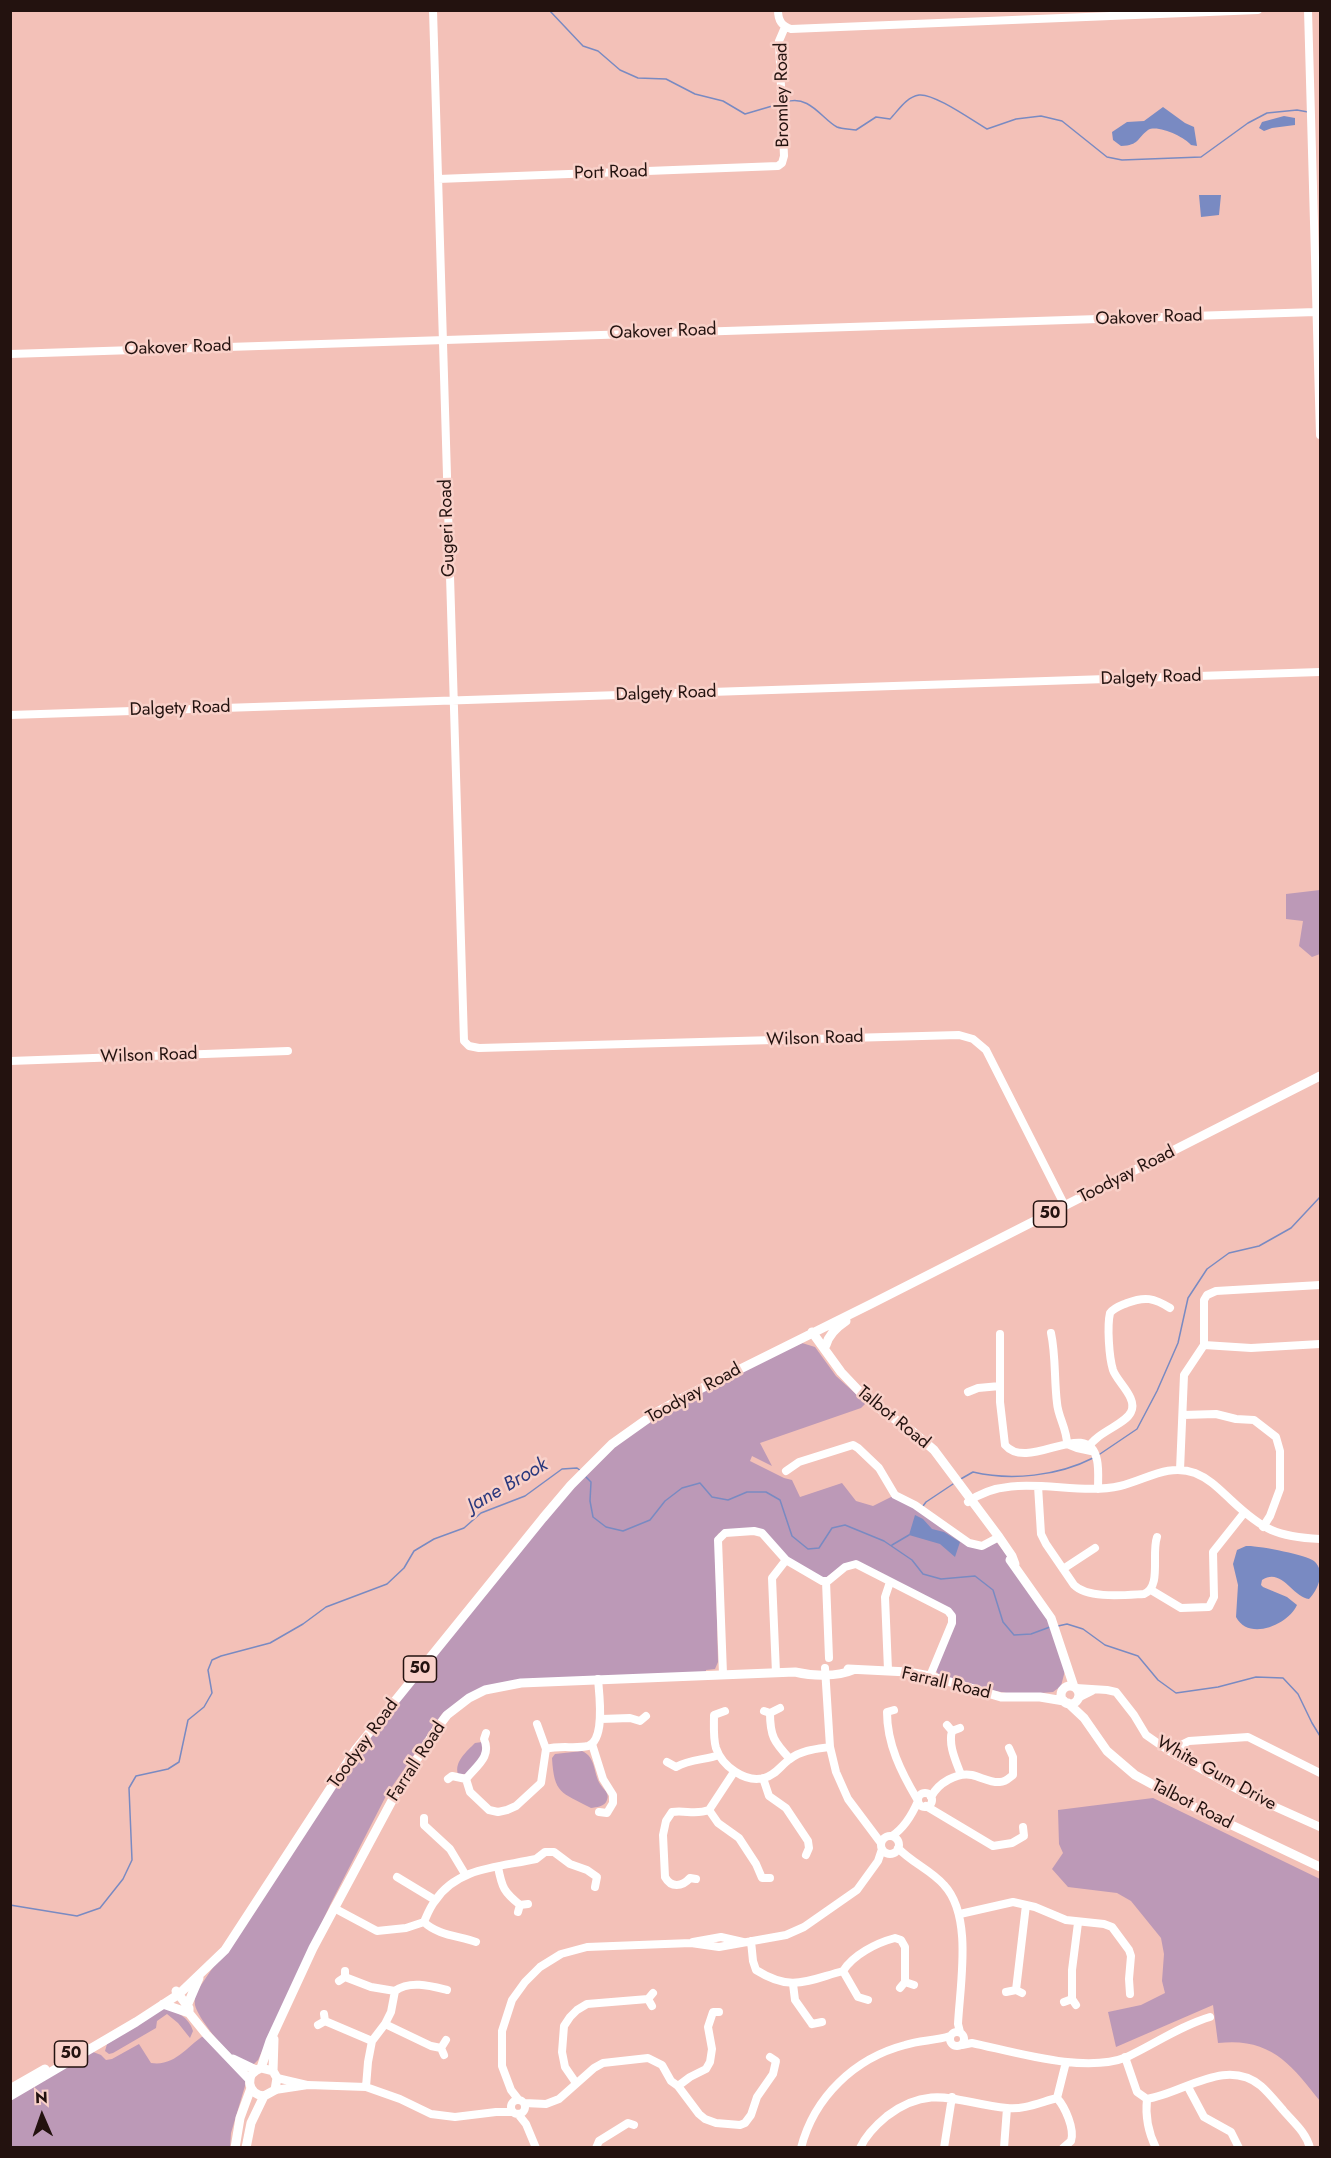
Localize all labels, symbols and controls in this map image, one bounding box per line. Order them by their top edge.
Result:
street label: Bromley Road [771,42,795,148]
street label: Port Road [574,161,648,185]
street label: Oakover Road [1095,305,1203,331]
street label: Oakover Road [609,319,717,345]
street label: Oakover Road [124,335,232,361]
street label: Gugeri Road [435,479,461,577]
street label: Dalgety Road [1100,665,1202,691]
street label: Dalgety Road [615,681,717,707]
street label: Dalgety Road [129,696,231,722]
street label: Wilson Road [766,1027,864,1051]
street label: Wilson Road [100,1044,198,1068]
street label: Toodyay Road [1075,1142,1179,1208]
road number: 50 [1034,1201,1066,1227]
street label: Toodyay Road [643,1359,745,1429]
street label: Talbot Road [852,1382,934,1454]
water label: Jane Brook [464,1453,552,1519]
road number: 50 [404,1656,436,1682]
street label: Farrall Road [899,1663,993,1705]
street label: Toodyay Road [324,1695,404,1793]
street label: Farrall Road [383,1718,451,1806]
street label: White Gum Drive [1152,1732,1280,1816]
street label: Talbot Road [1148,1775,1236,1835]
road number: 50 [54,2041,88,2067]
north arrow [12,2086,72,2146]
text: N [35,2086,48,2109]

